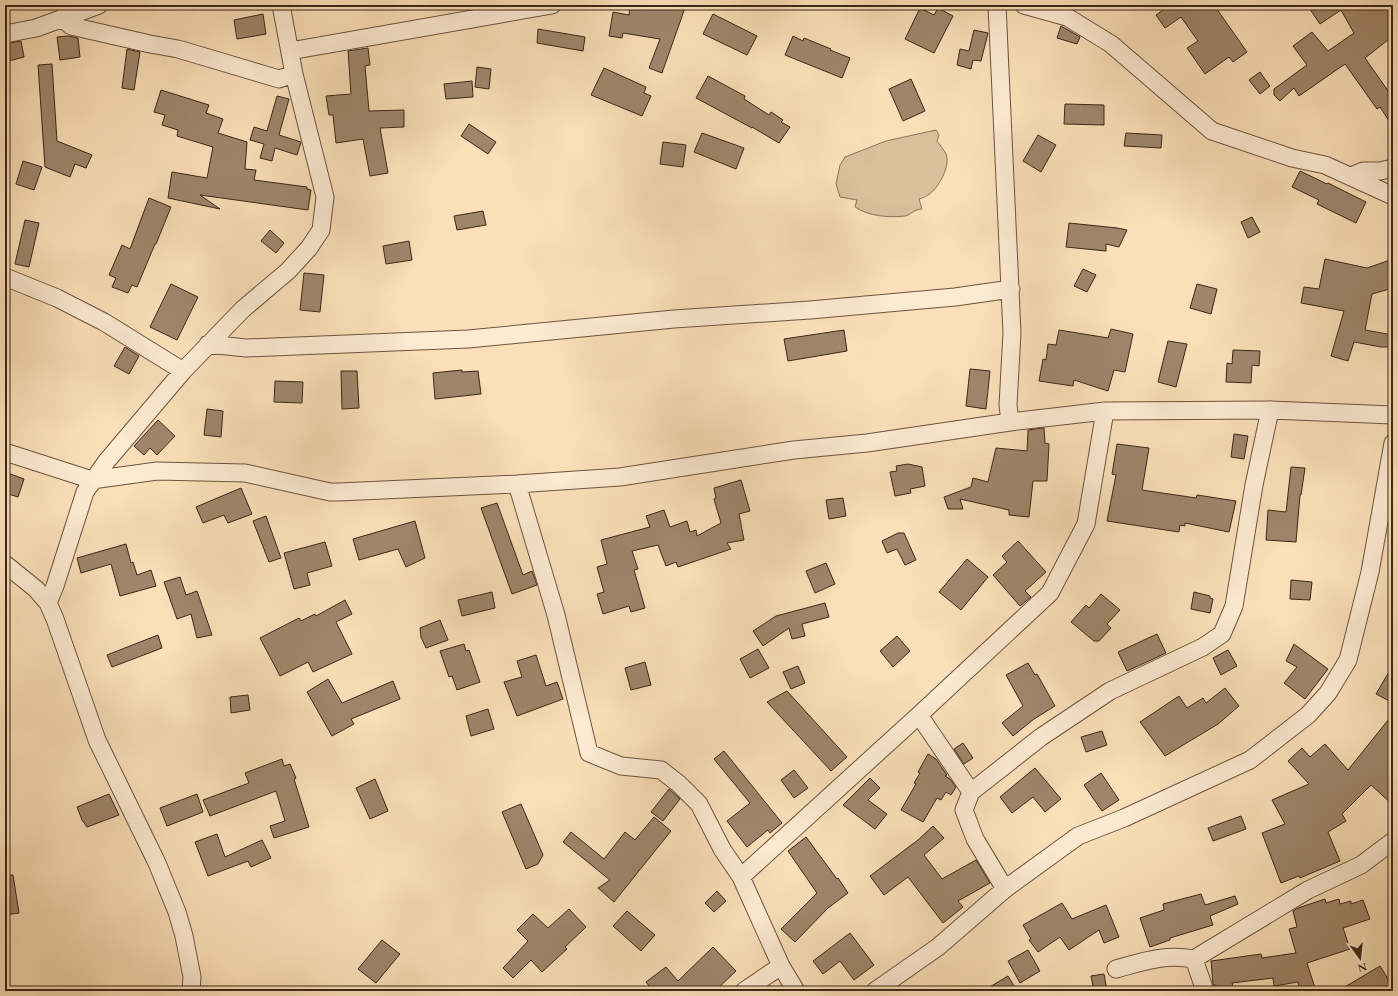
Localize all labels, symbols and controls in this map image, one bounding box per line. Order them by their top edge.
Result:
north arrow [1340,938,1380,978]
text: N [1356,960,1369,976]

